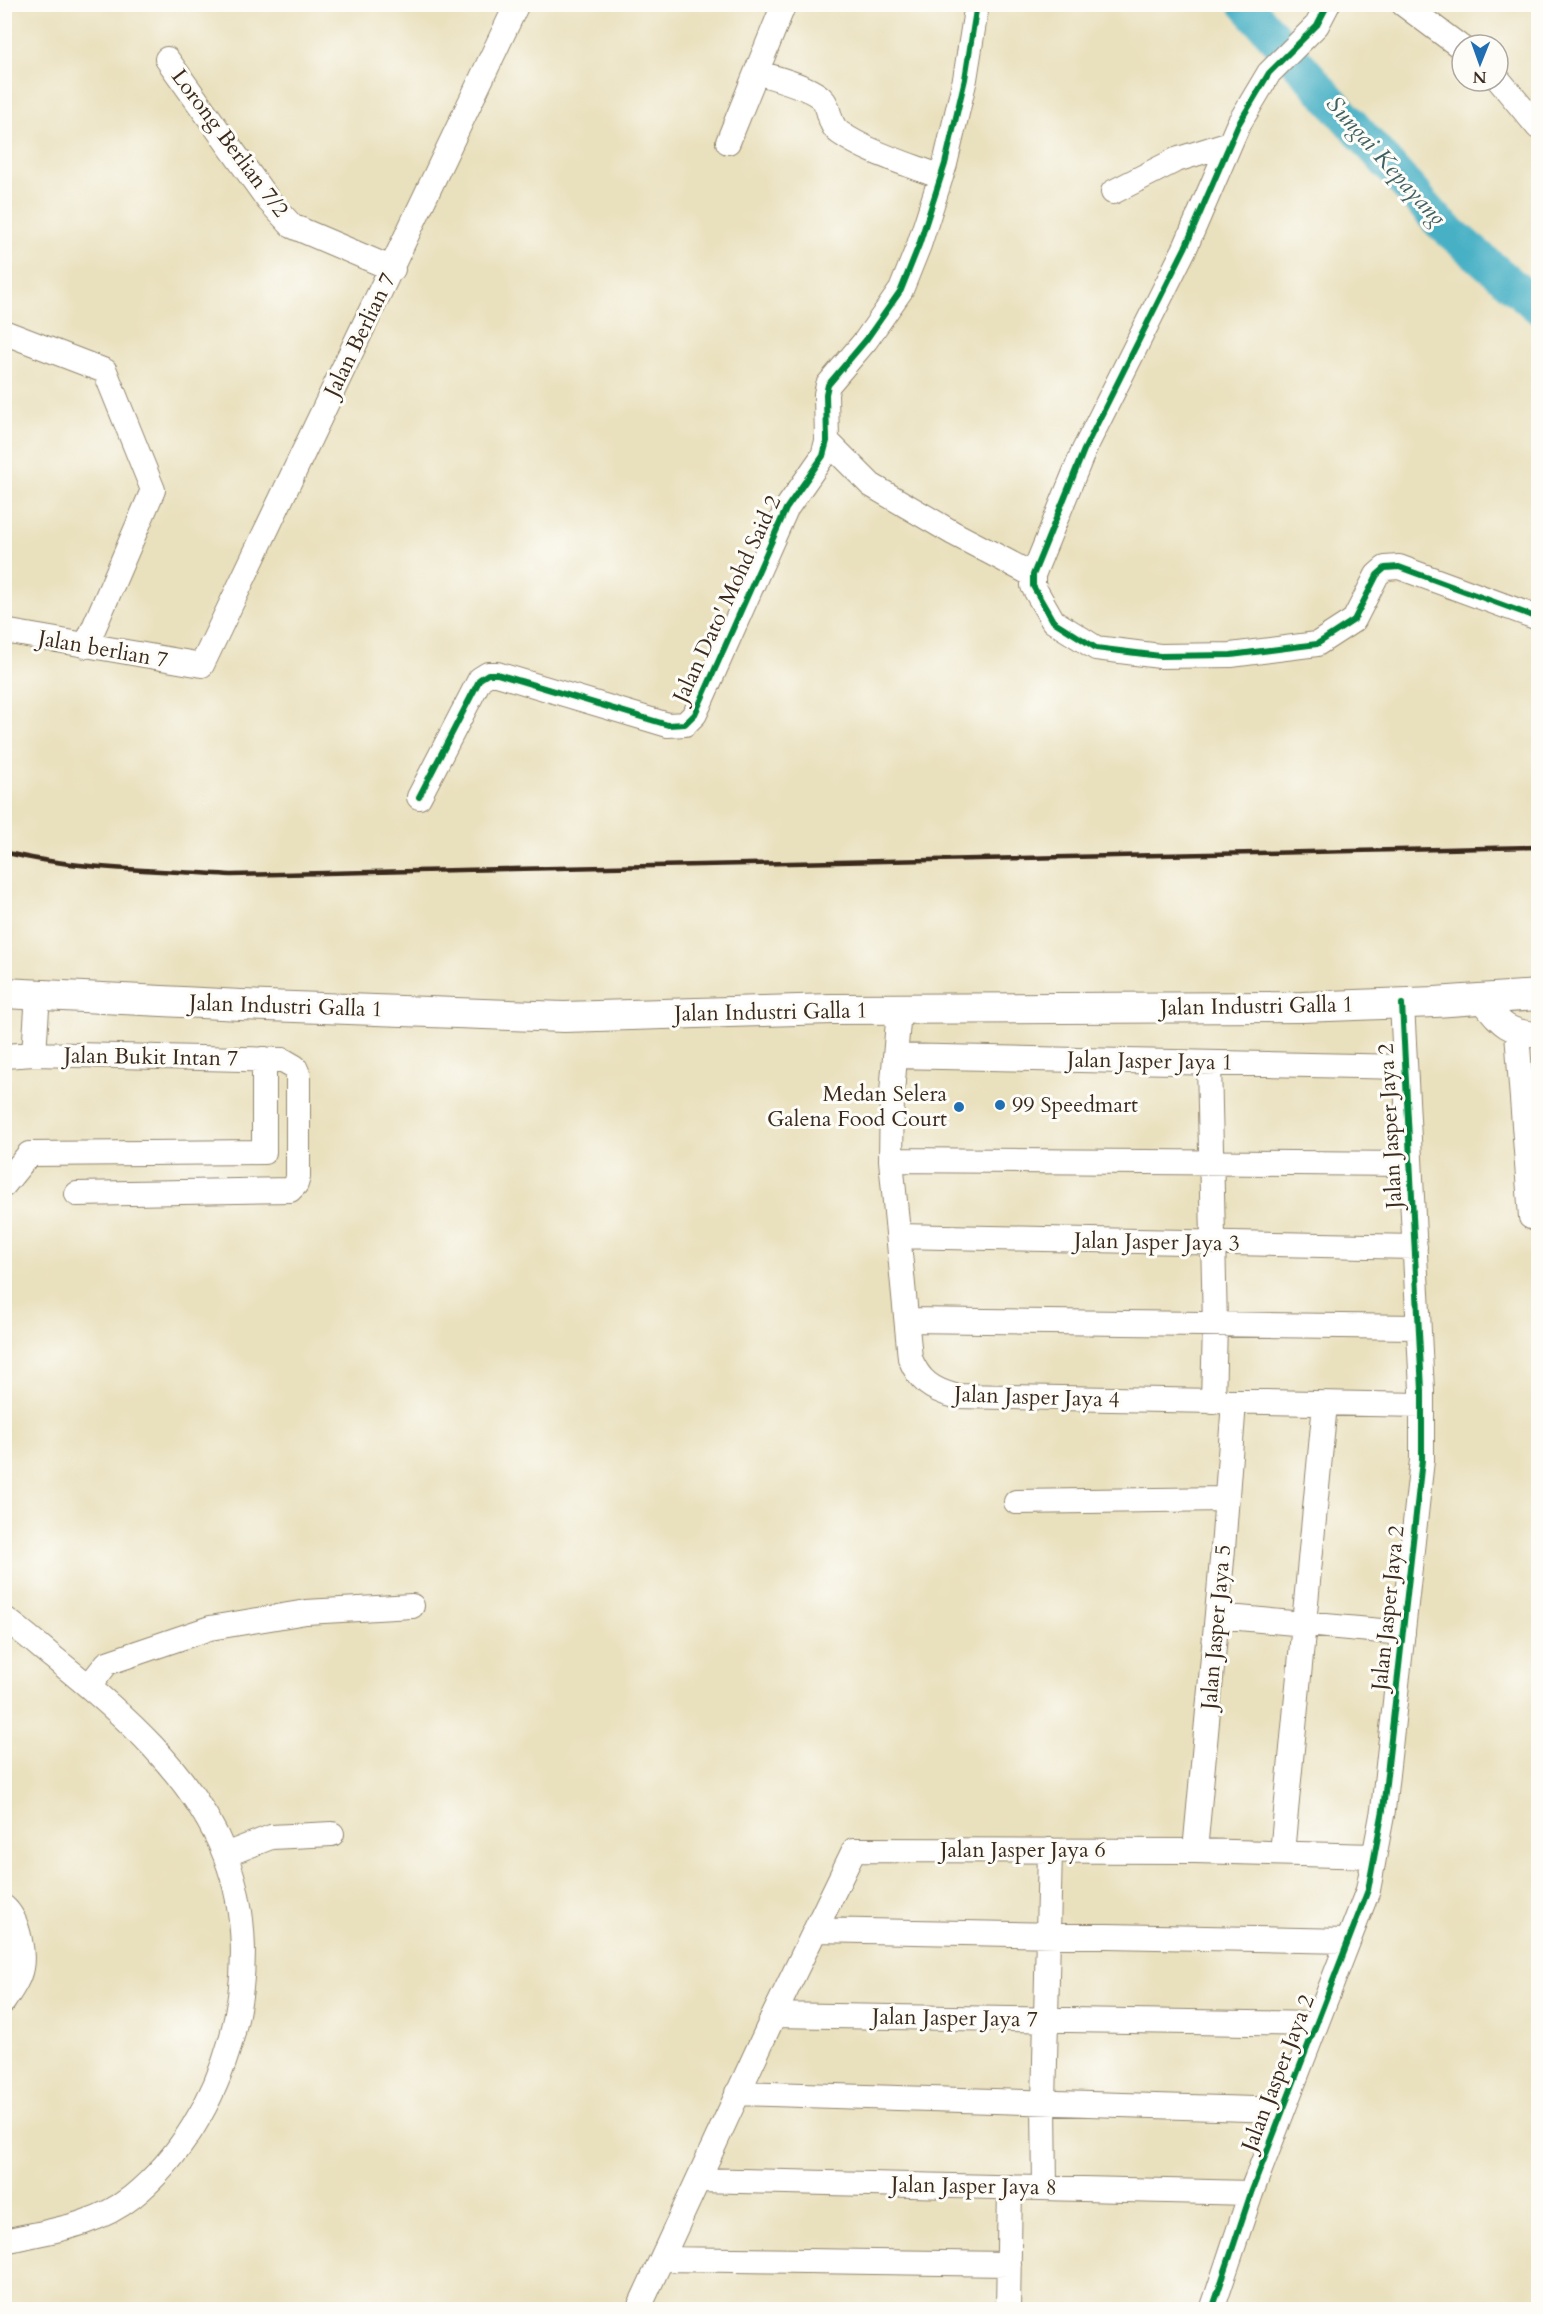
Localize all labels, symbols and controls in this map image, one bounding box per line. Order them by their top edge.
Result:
north arrow [1450,33,1510,93]
street label: Lorong Berlian 7/2 [164,63,296,223]
text: N [1473,66,1487,88]
water label: Sungai Kepayang [1318,89,1454,234]
street label: Jalan Berlian 7 [316,268,403,405]
street label: Jalan Dato' Mohd Said 2 [664,490,788,710]
street label: Jalan berlian 7 [33,622,170,675]
street label: Jalan Industri Galla 1 [186,988,383,1024]
street label: Jalan Industri Galla 1 [1157,989,1354,1023]
street label: Jalan Industri Galla 1 [671,995,868,1029]
street label: Jalan Bukit Intan 7 [61,1040,238,1074]
street label: Jalan Jasper Jaya 2 [1371,1042,1409,1213]
street label: Jalan Jasper Jaya 1 [1064,1045,1233,1077]
place label: Medan Selera Galena Food Court [767,1079,947,1134]
place label: 99 Speedmart [1012,1090,1138,1120]
marker: 99 Speedmart [993,1098,1007,1112]
marker: Medan Selera Galena Food Court [952,1100,966,1114]
street label: Jalan Jasper Jaya 3 [1071,1226,1240,1258]
street label: Jalan Jasper Jaya 4 [951,1379,1120,1415]
street label: Jalan Jasper Jaya 2 [1364,1524,1412,1695]
street label: Jalan Jasper Jaya 5 [1194,1543,1238,1714]
street label: Jalan Jasper Jaya 6 [937,1835,1106,1865]
street label: Jalan Jasper Jaya 2 [1233,1990,1322,2159]
street label: Jalan Jasper Jaya 7 [869,2002,1038,2034]
street label: Jalan Jasper Jaya 8 [888,2170,1057,2202]

